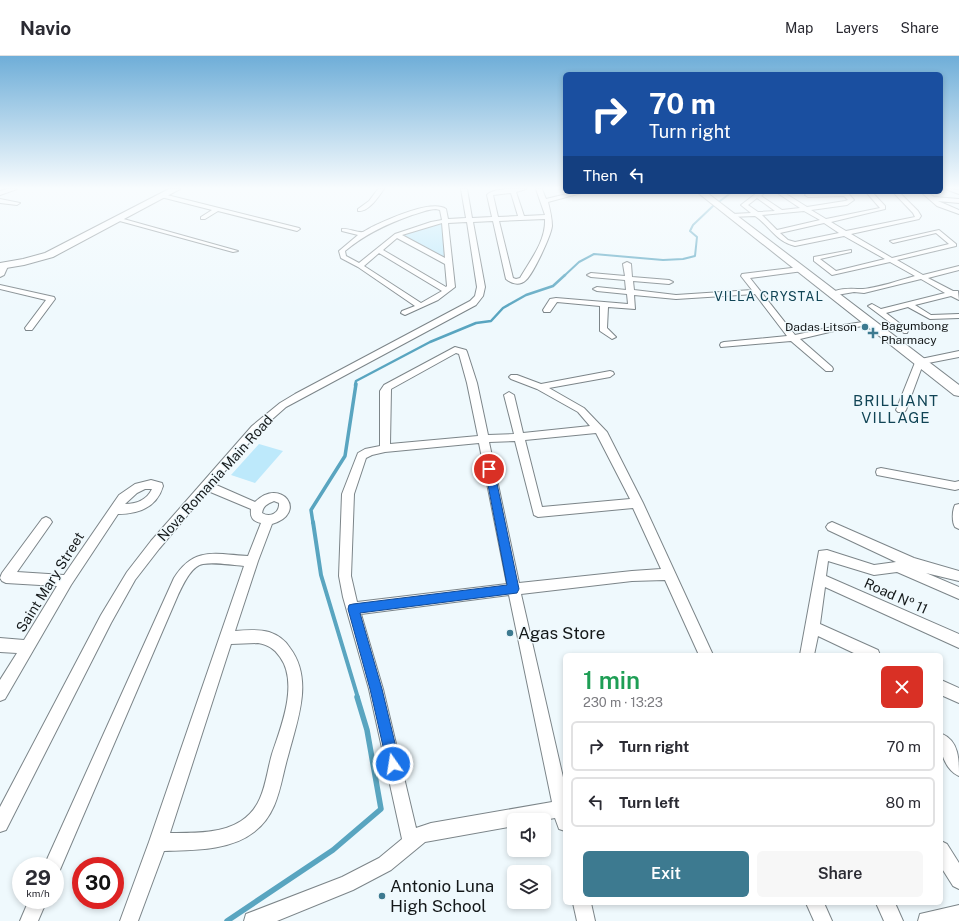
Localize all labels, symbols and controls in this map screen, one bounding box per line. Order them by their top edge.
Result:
text: Navio [20,17,71,39]
text: Map [785,20,813,36]
text: Layers [835,20,879,36]
text: Share [901,20,939,36]
text: 70 m [649,87,716,120]
icon: right [583,88,635,140]
text: Turn right [649,121,731,142]
icon: left [626,164,648,186]
text: Then [583,167,618,184]
district label: VILLA CRYSTAL [714,289,824,304]
place label: Bagumbong Pharmacy [881,319,949,347]
place label: Dadas Litson [785,320,857,334]
marker: Dadas Litson [860,322,870,332]
marker: Bagumbong Pharmacy [868,328,878,338]
district label: BRILLIANT VILLAGE [853,392,939,426]
street label: Nova Romania Main Road [154,412,276,544]
pin [472,452,506,486]
icon: arrive [478,458,500,480]
street label: Saint Mary Street [13,529,87,635]
street label: Road № 11 [862,575,930,617]
place label: Agas Store [518,623,605,643]
marker: Agas Store [505,628,515,638]
text: 1 min [583,666,640,694]
button: close [881,666,923,708]
text: 230 m · 13:23 [583,695,663,710]
icon: right [585,735,607,757]
text: Turn right [619,738,689,755]
text: 70 m [886,738,921,755]
position arrow [372,743,414,785]
icon: left [585,791,607,813]
text: Turn left [619,794,680,811]
text: 80 m [886,794,921,811]
map controls [507,813,551,909]
button: sound [507,813,551,857]
button: Exit [583,851,749,897]
button: Share [757,851,923,897]
speed limit sign: 30 [72,857,124,909]
button: layers [507,865,551,909]
text: 29 [25,866,51,890]
place label: Antonio Luna High School [390,876,494,916]
text: km/h [26,887,50,899]
marker: Antonio Luna High School [377,891,387,901]

